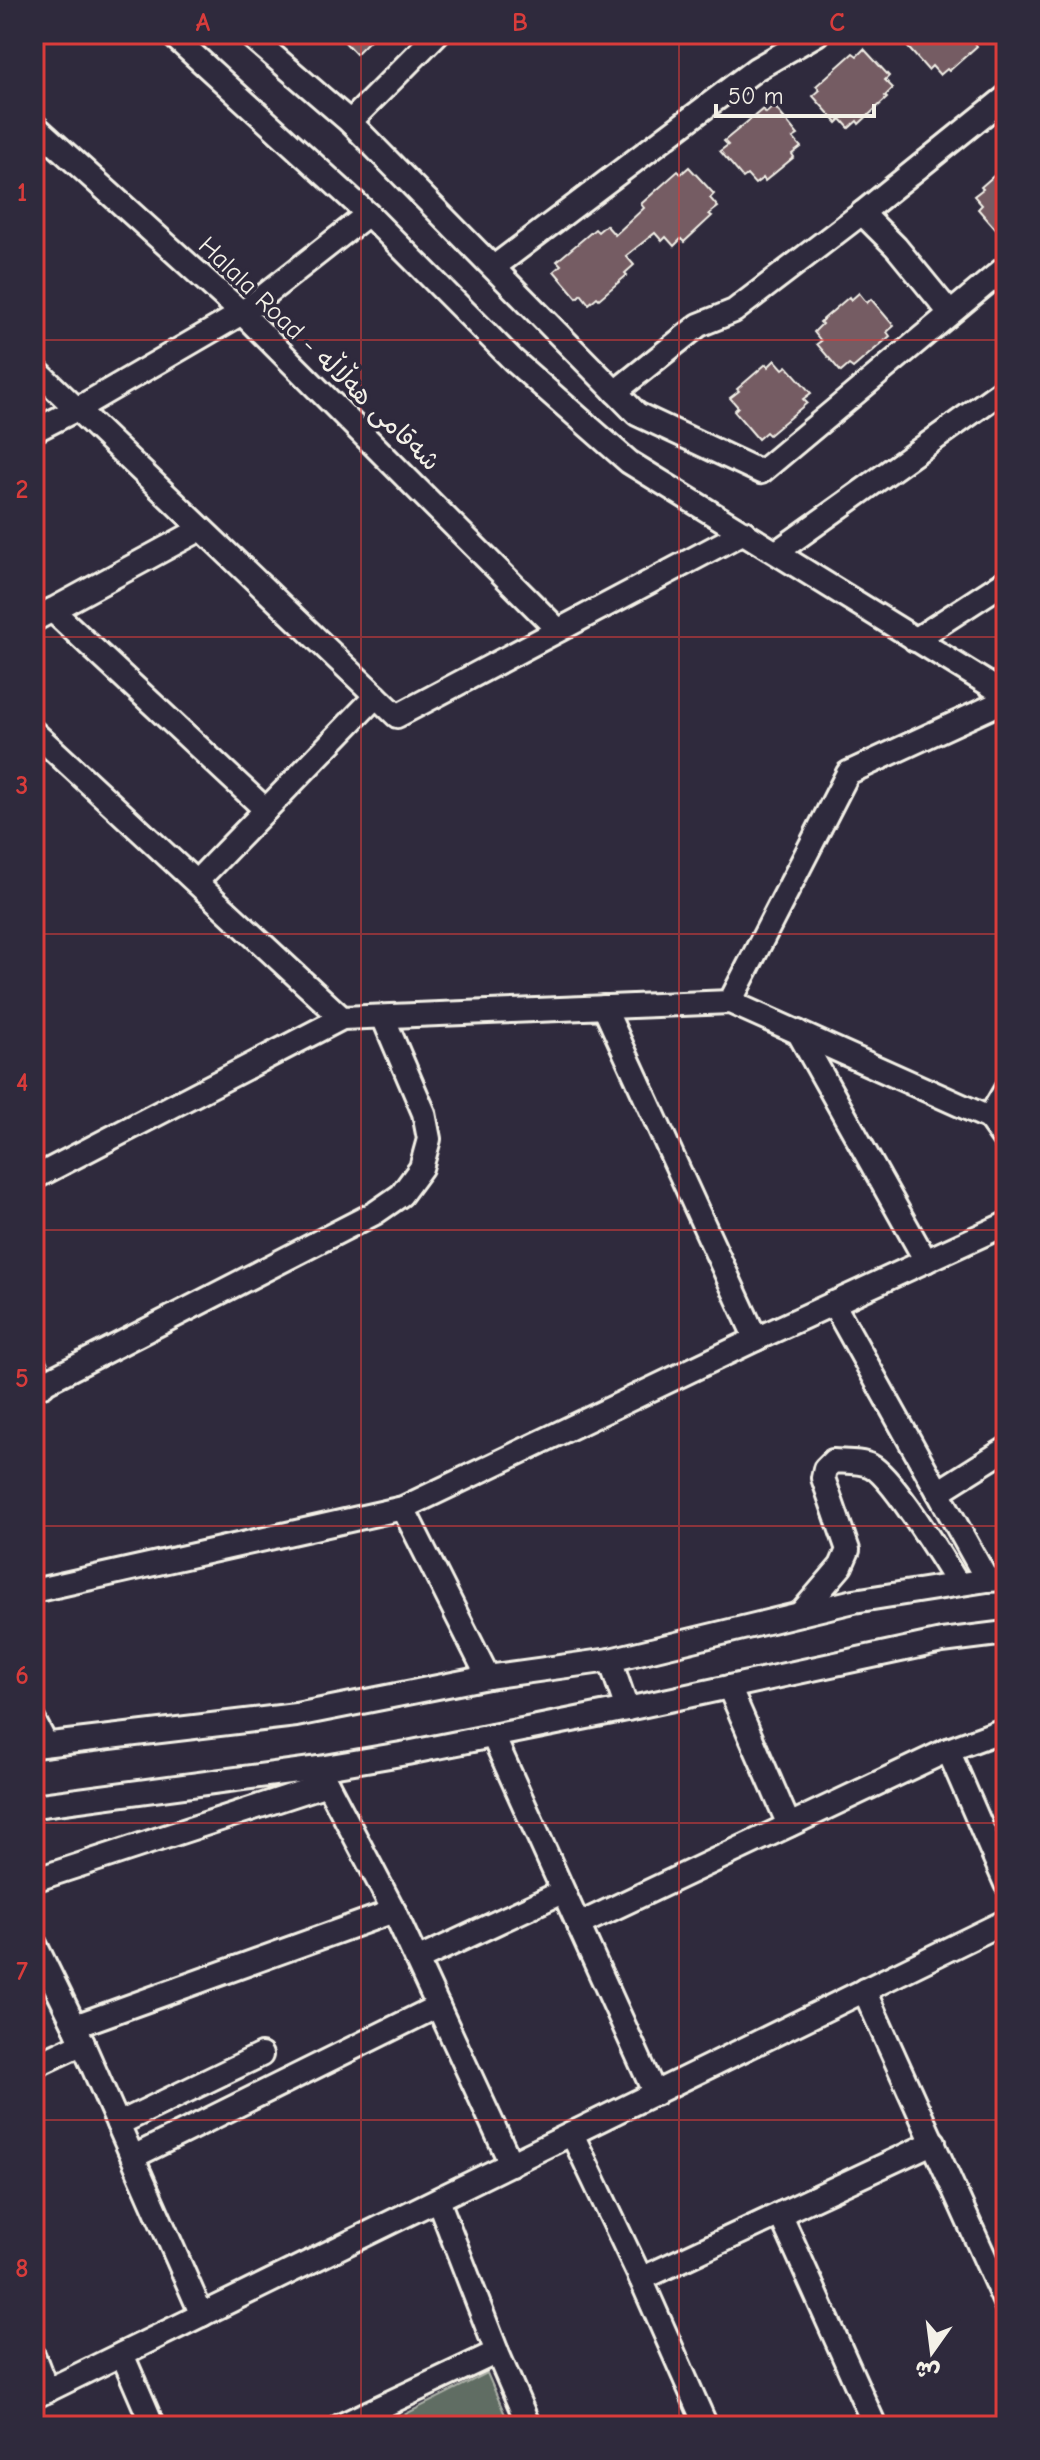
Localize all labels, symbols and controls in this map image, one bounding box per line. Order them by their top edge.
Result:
text: A [196,8,211,38]
text: B [512,8,528,38]
text: C [829,8,845,38]
scale bar [716,68,874,118]
text: 50 m [728,82,784,110]
text: 1 [17,178,27,208]
street label: Halala Road - شەقامی هەڵاڵە [191,227,449,478]
text: 2 [16,475,28,505]
text: 3 [16,771,28,801]
text: 4 [16,1068,28,1098]
text: 5 [15,1364,29,1394]
text: 6 [15,1661,29,1691]
text: 7 [16,1957,28,1987]
text: 8 [15,2254,29,2284]
north arrow [892,2312,972,2392]
text: ش [913,2355,942,2386]

